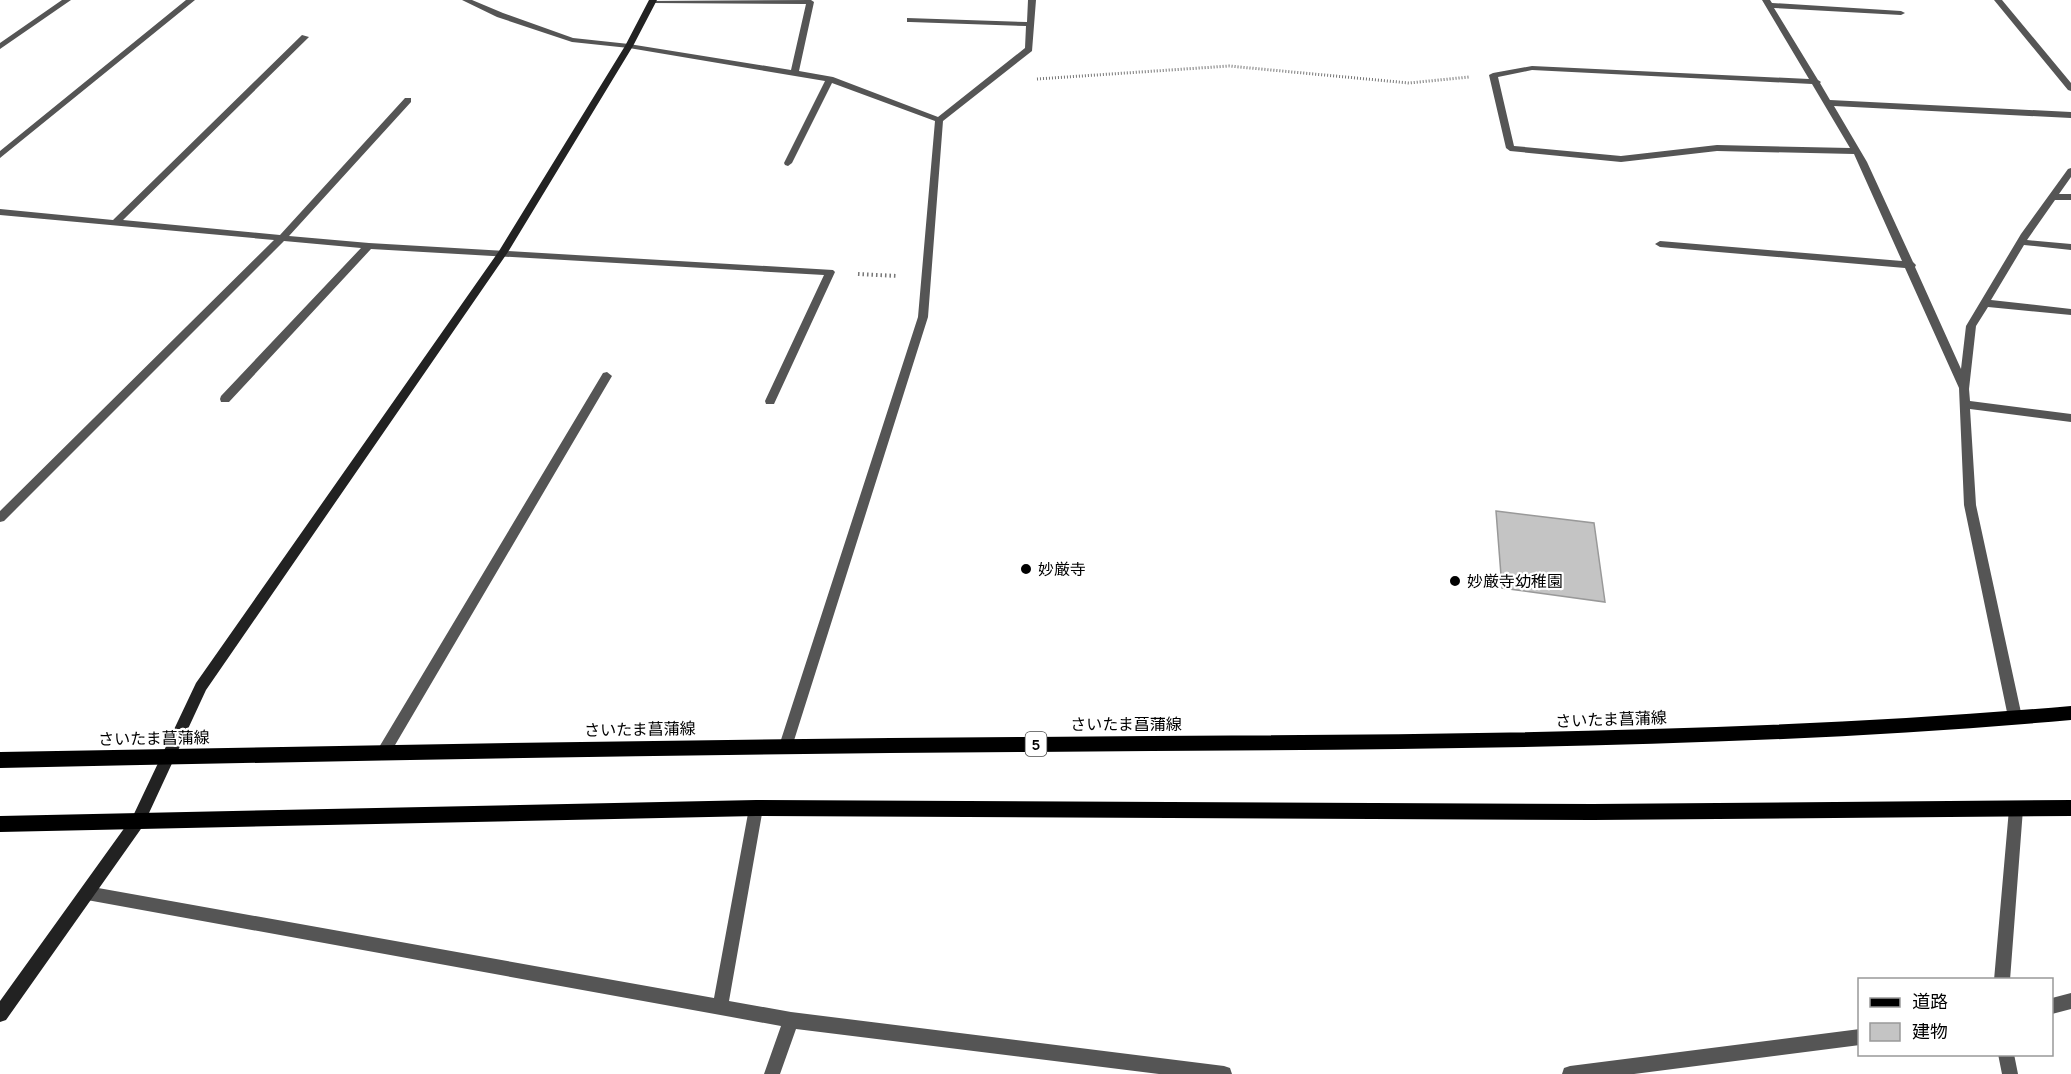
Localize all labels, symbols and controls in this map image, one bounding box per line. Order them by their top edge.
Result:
place label: 妙厳寺 [1038,558,1086,580]
marker: 妙厳寺 [1019,562,1033,576]
place label: 妙厳寺幼稚園 [1467,570,1563,592]
marker: 妙厳寺幼稚園 [1448,574,1462,588]
street label: さいたま菖蒲線 [1555,706,1667,732]
street label: さいたま菖蒲線 [1070,713,1182,735]
street label: さいたま菖蒲線 [584,717,696,741]
street label: さいたま菖蒲線 [98,726,210,750]
road number: 5 [1026,732,1046,756]
legend [1858,978,2053,1056]
text: 道路 [1912,989,1948,1013]
text: 建物 [1912,1019,1948,1043]

